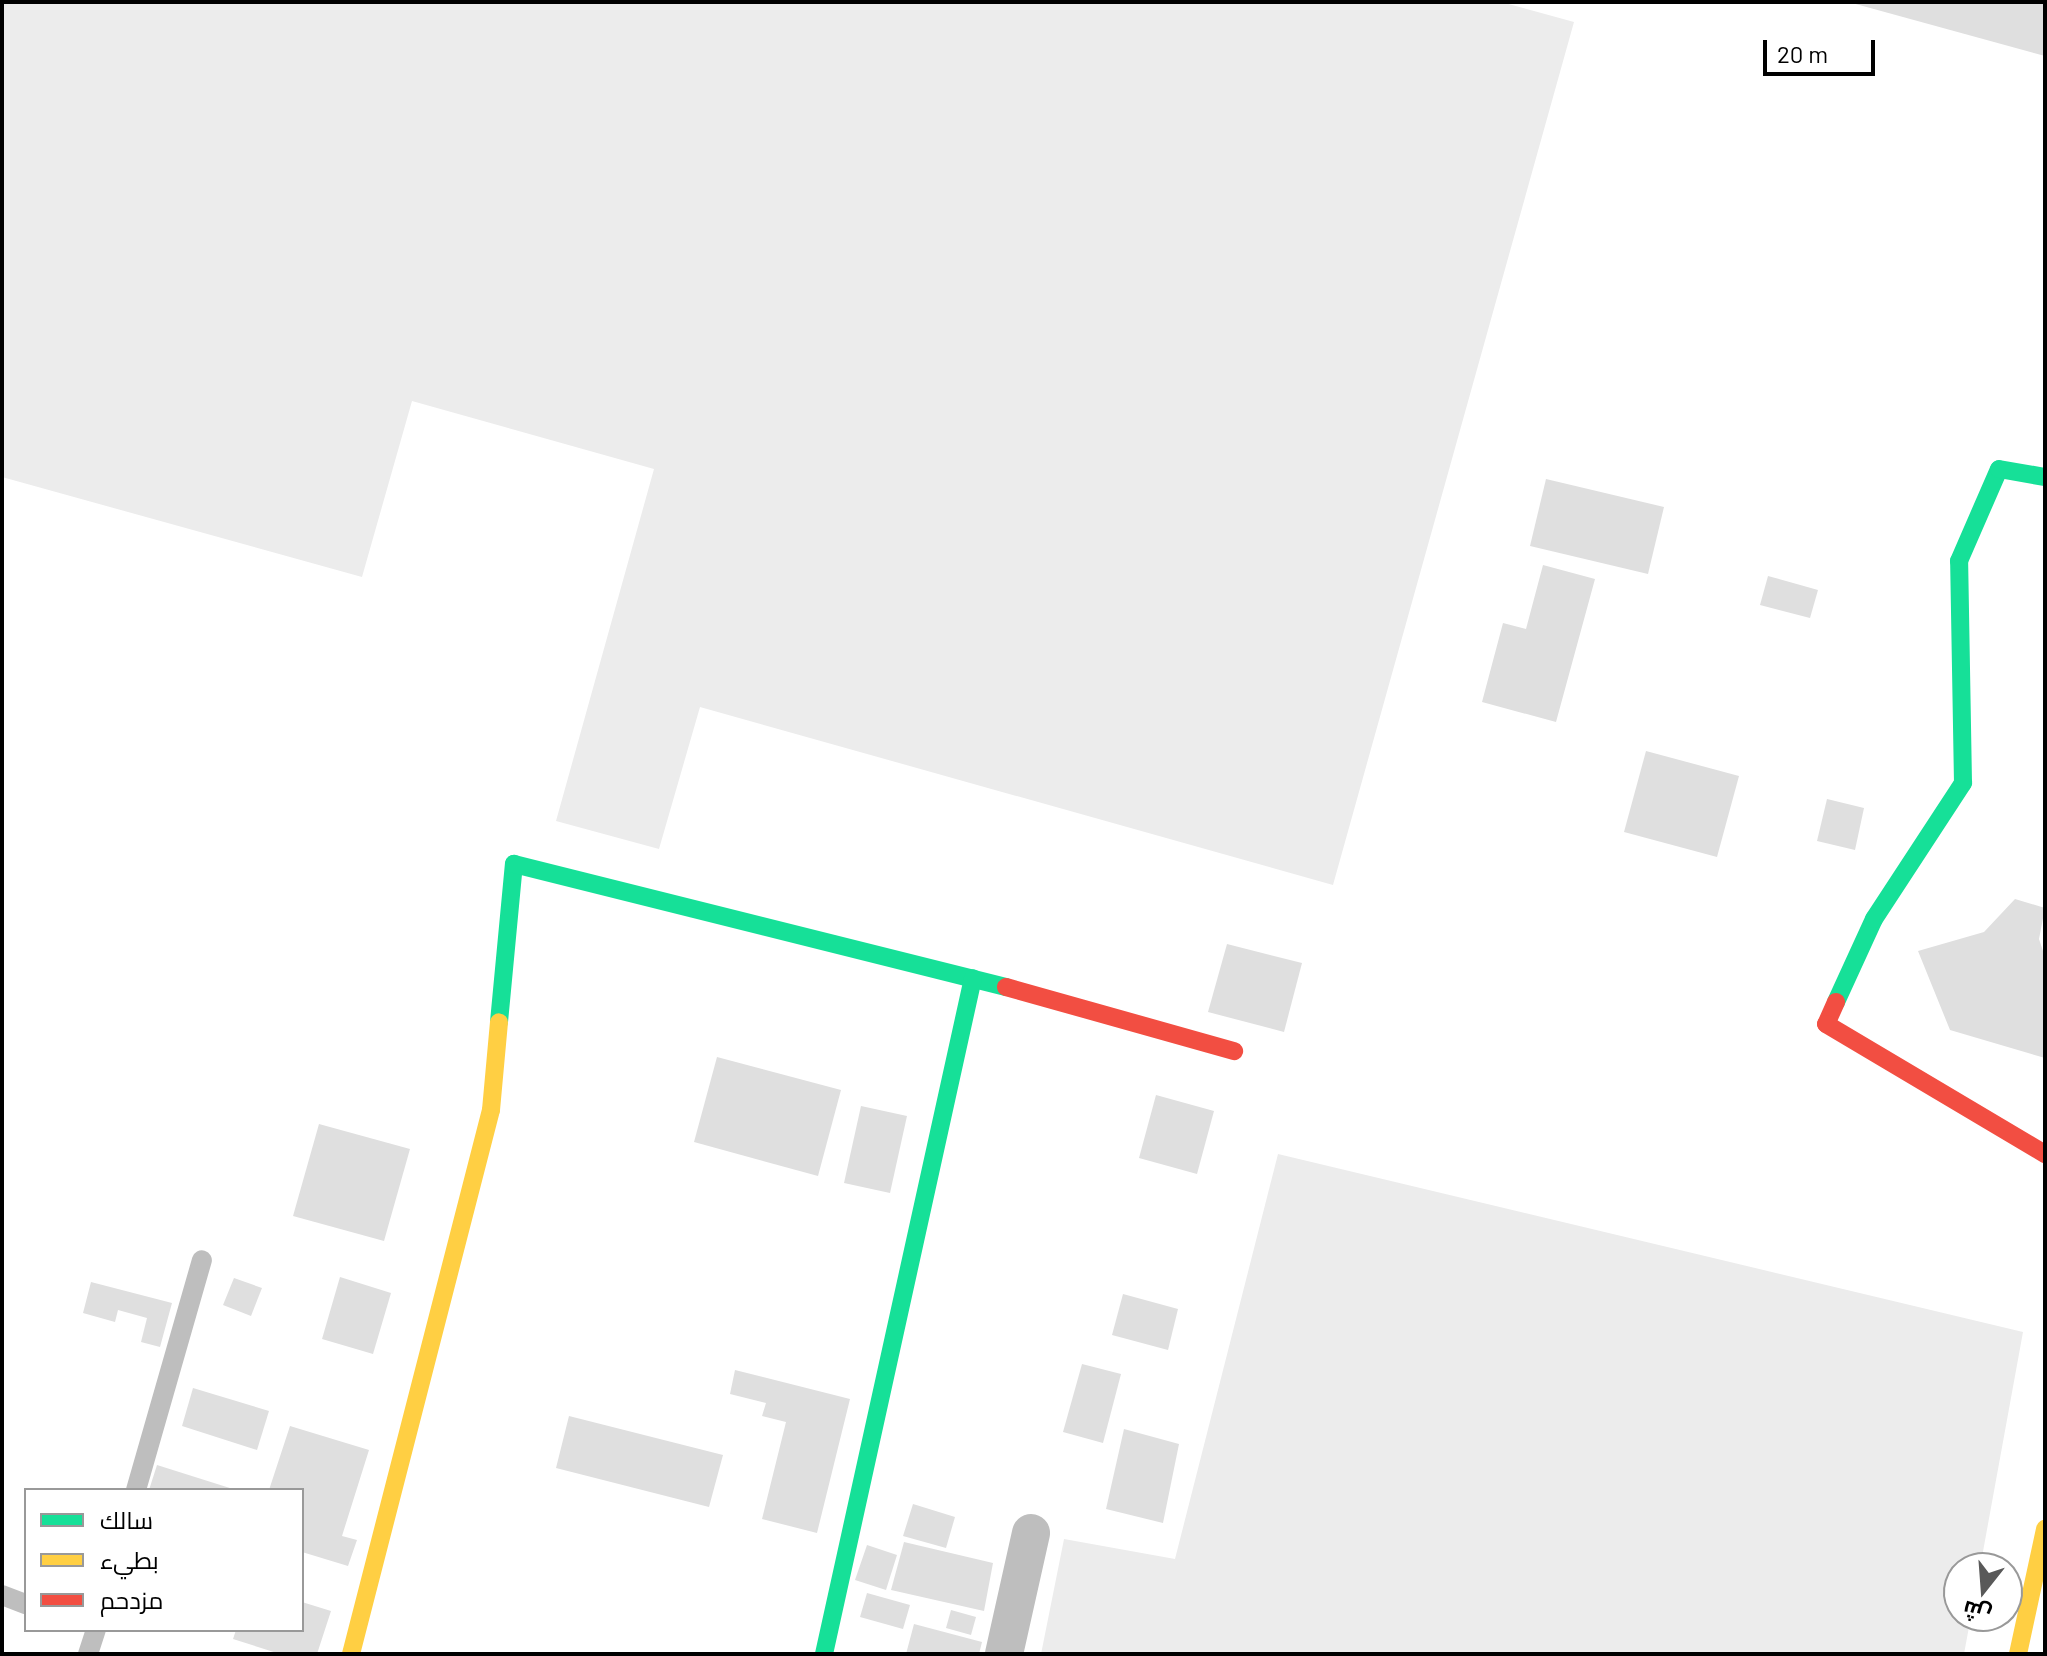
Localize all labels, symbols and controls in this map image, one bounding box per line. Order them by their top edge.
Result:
scale bar [1767,24,1879,74]
text: 20 m [1777,39,1828,68]
legend [24,1488,304,1632]
text: سالك [100,1505,153,1534]
text: بطيء [100,1545,159,1574]
north arrow [1943,1552,2023,1632]
text: مزدحم [100,1585,163,1614]
text: ش [1959,1596,1994,1630]

